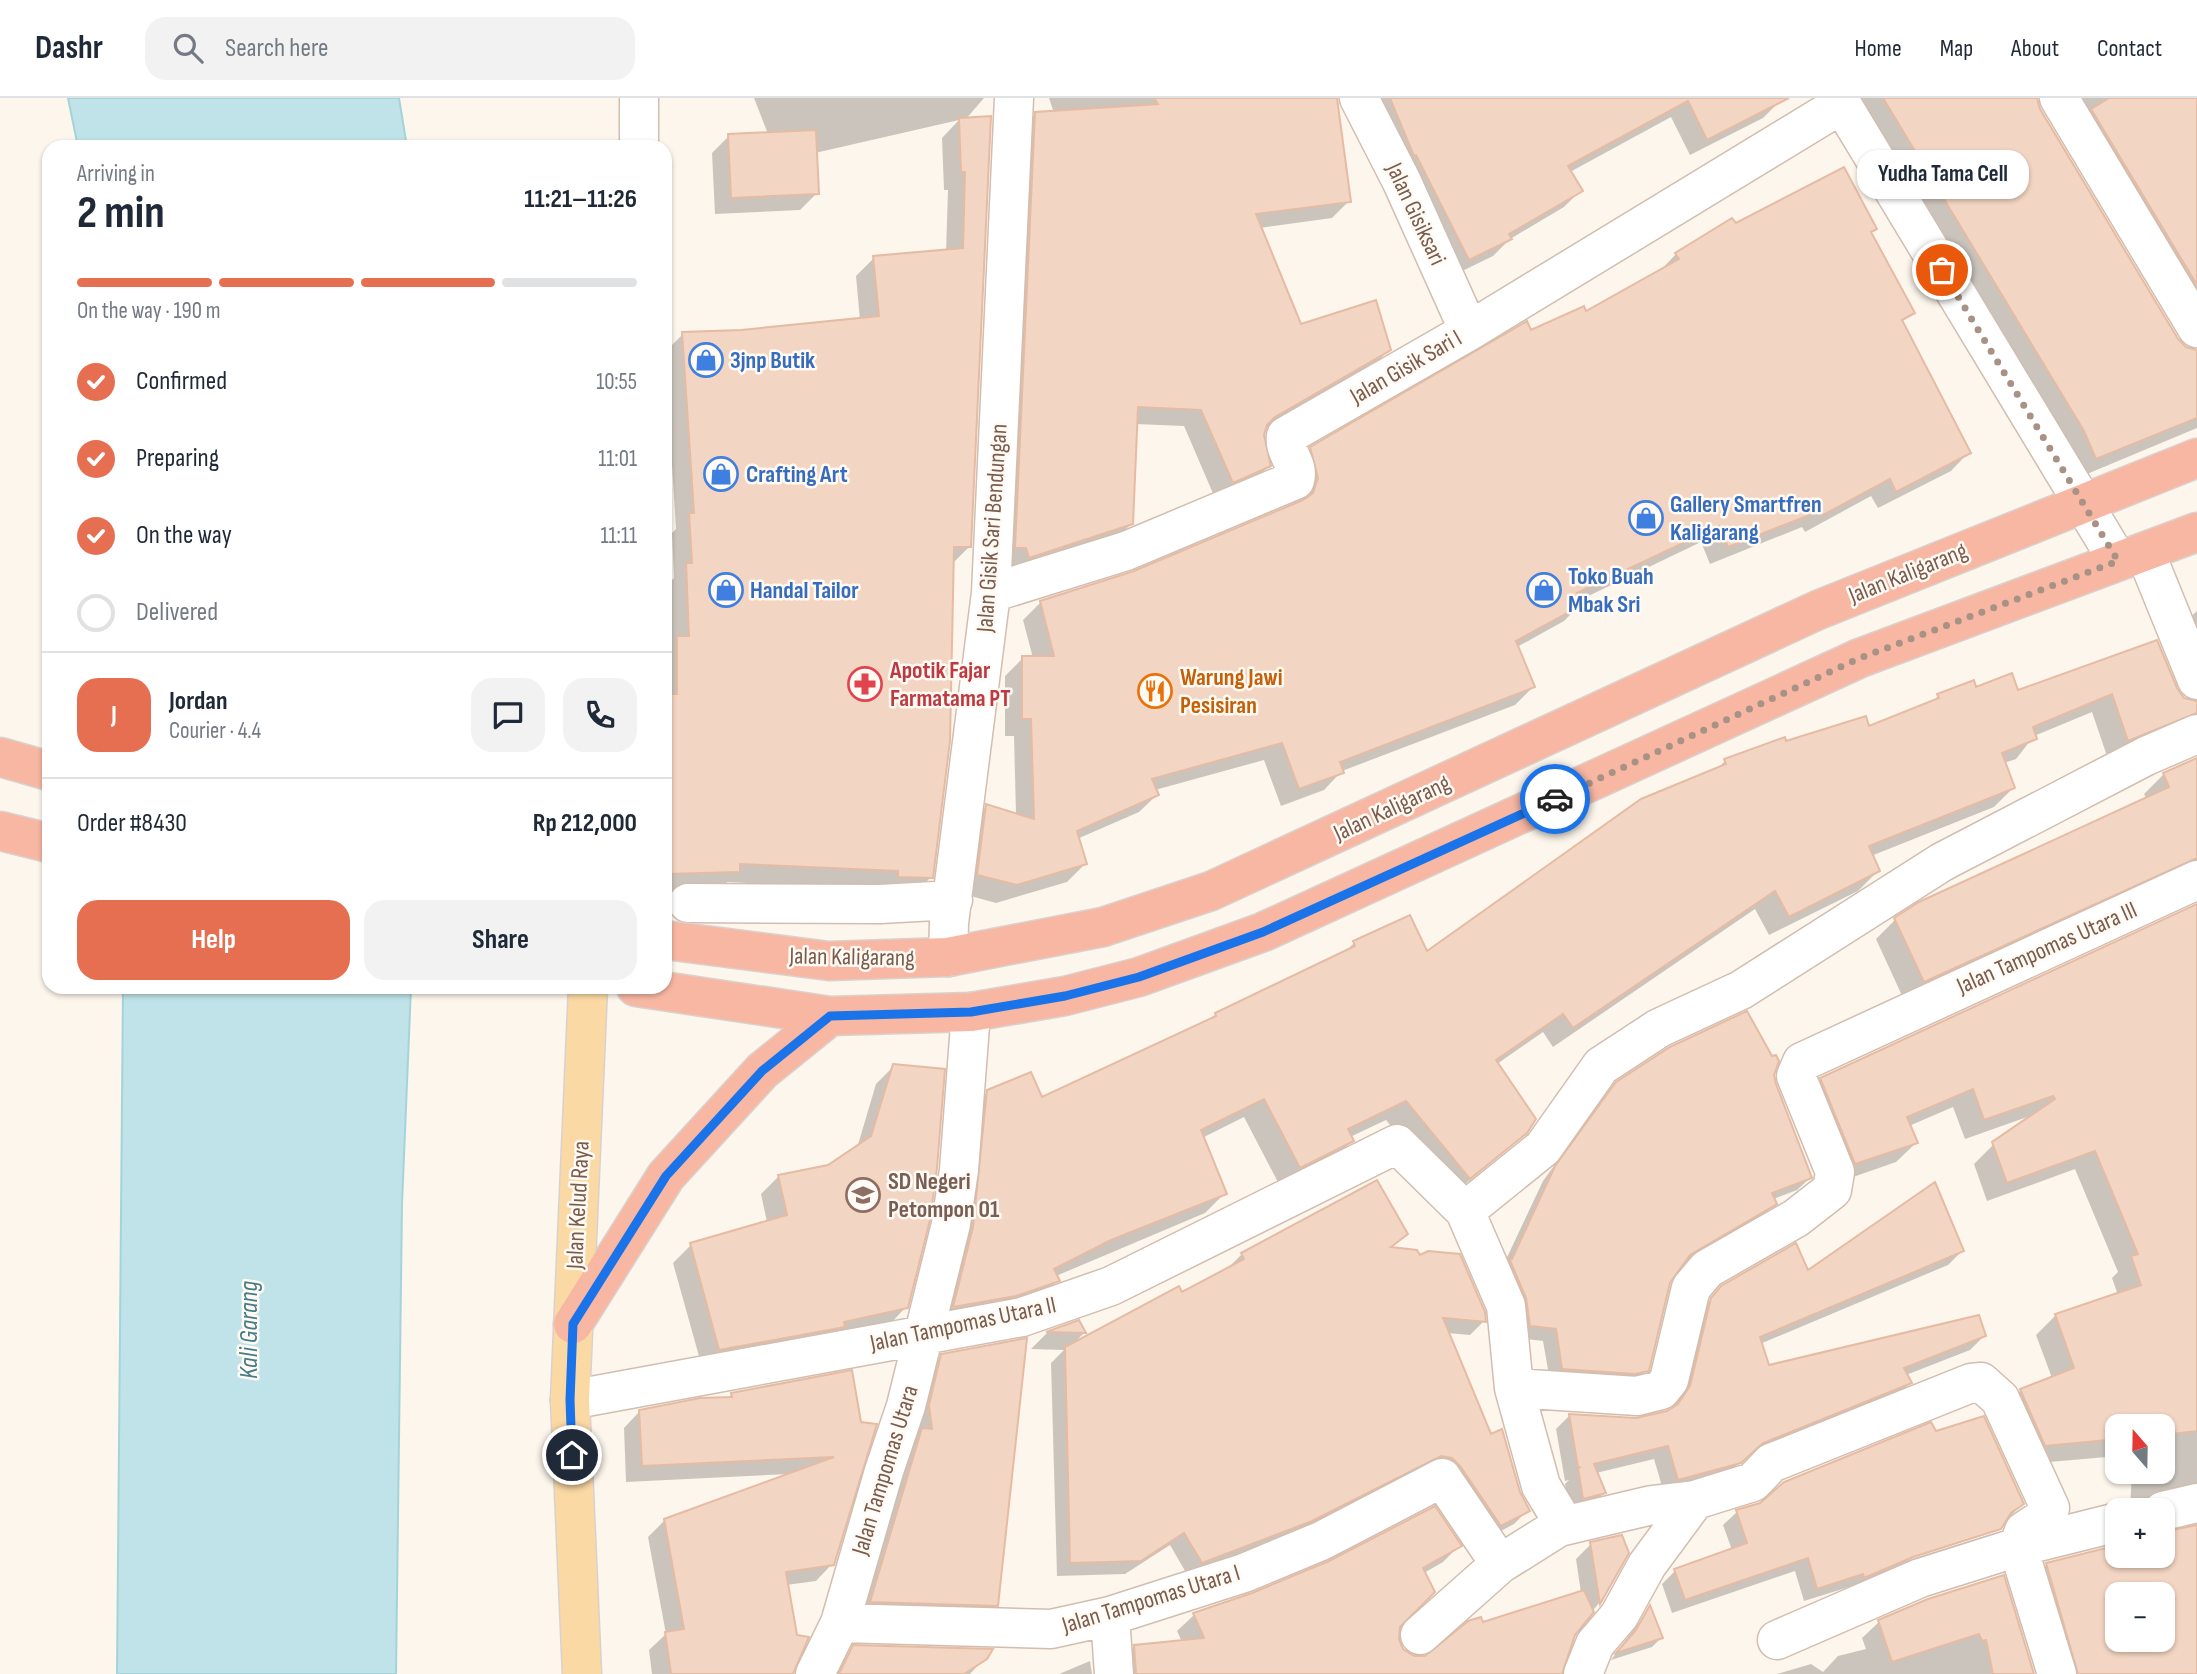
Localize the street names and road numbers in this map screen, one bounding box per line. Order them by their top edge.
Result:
street label: Jalan Gisiksari [1379,157,1452,270]
street label: Jalan Gisik Sari I [1344,323,1467,411]
street label: Jalan Gisik Sari Bendungan [970,423,1014,634]
street label: Jalan Kaligarang [1843,536,1972,610]
street label: Jalan Kaligarang [1328,768,1455,848]
street label: Jalan Tampomas Utara III [1951,895,2142,1001]
street label: Jalan Kaligarang [788,941,915,973]
street label: Jalan Kelud Raya [560,1140,596,1271]
street label: Jalan Tampomas Utara II [866,1290,1059,1358]
street label: Jalan Tampomas Utara [845,1382,925,1559]
street label: Jalan Tampomas Utara I [1058,1558,1243,1640]

